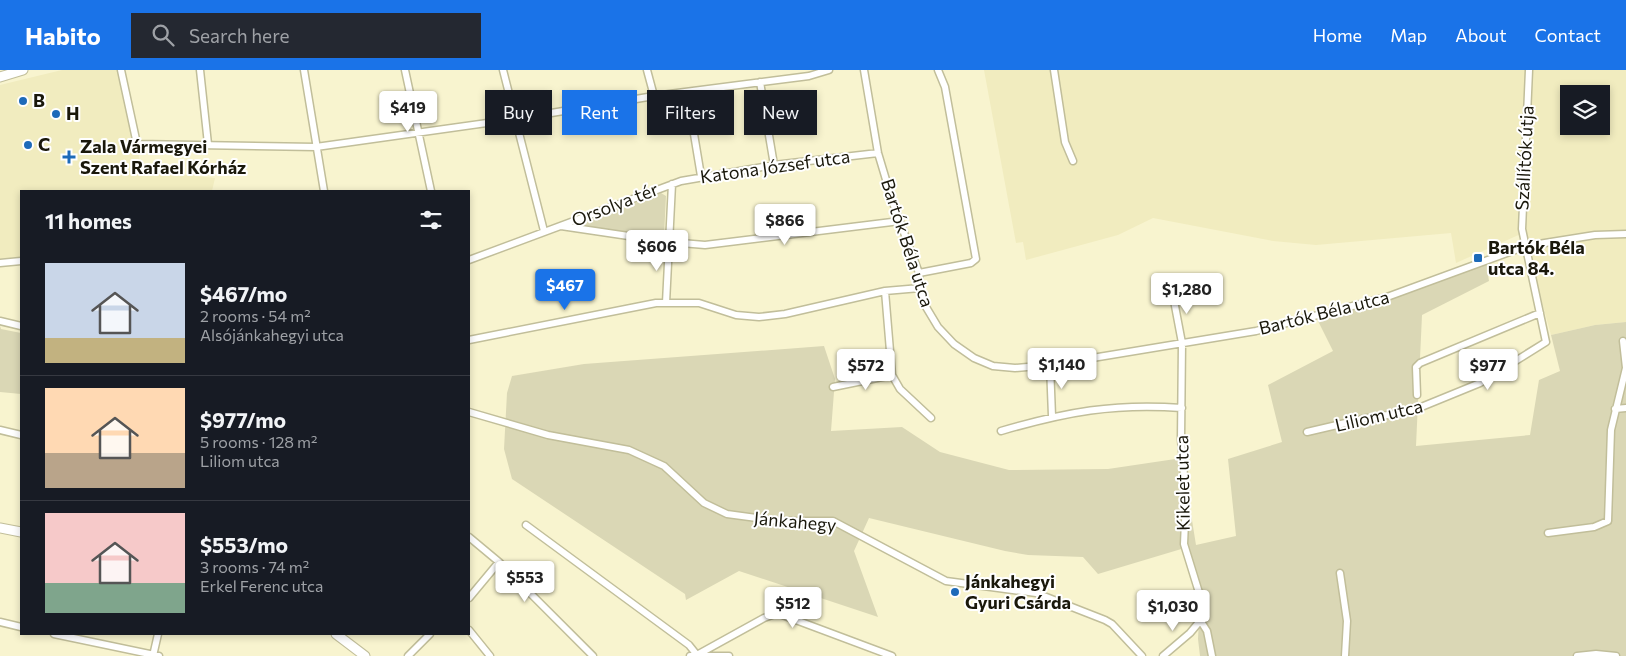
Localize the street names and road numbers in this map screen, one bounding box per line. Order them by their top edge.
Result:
street label: Szállítók útja [1510,105,1538,211]
street label: Katona József utca [698,145,851,187]
street label: Bartók Béla utca [877,176,939,310]
street label: Orsolya tér [568,177,661,231]
street label: Bartók Béla utca [1256,285,1391,339]
street label: Liliom utca [1333,394,1425,436]
street label: Kikelet utca [1170,435,1194,531]
street label: Jánkahegy [753,506,837,536]

